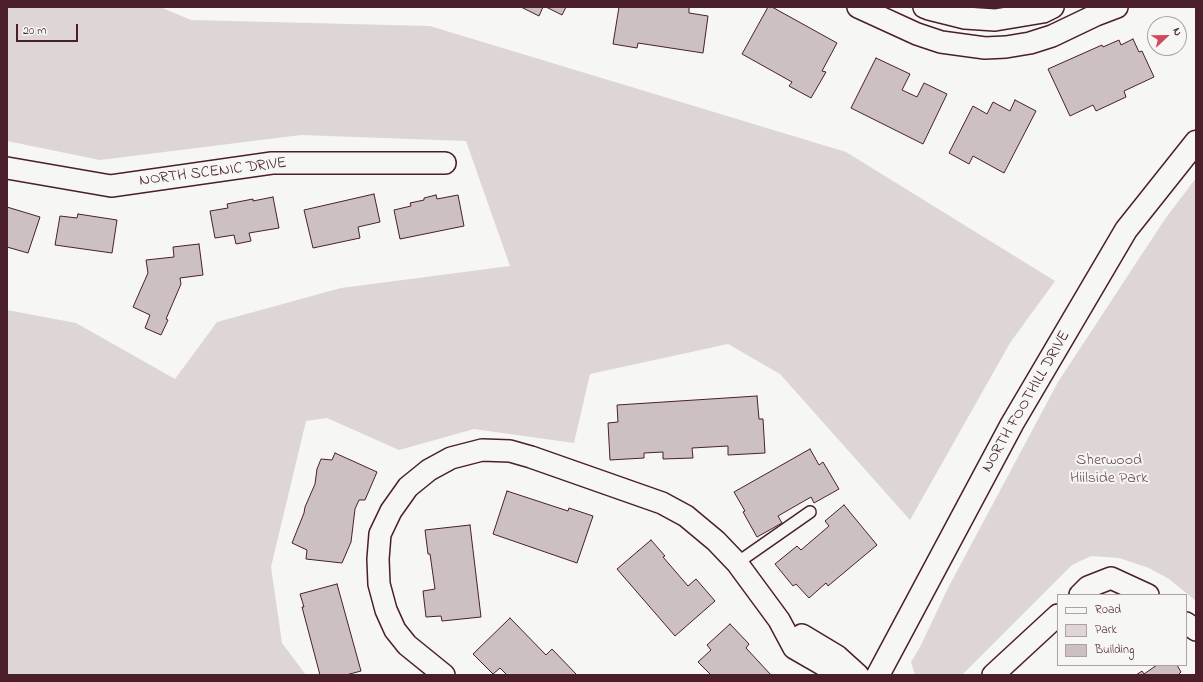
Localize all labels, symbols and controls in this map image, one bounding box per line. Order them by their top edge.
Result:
scale bar [18,16,80,42]
north arrow [1147,16,1187,56]
text: 20 m [23,22,46,40]
text: N [1168,25,1186,38]
street label: NORTH SCENIC DRIVE [138,154,288,192]
street label: NORTH FOOTHILL DRIVE [979,328,1075,476]
park label: Sherwood Hiilside Park [1070,451,1148,489]
legend [1057,594,1187,666]
text: Road [1095,601,1121,619]
text: Park [1095,621,1117,639]
text: Building [1095,641,1134,659]

